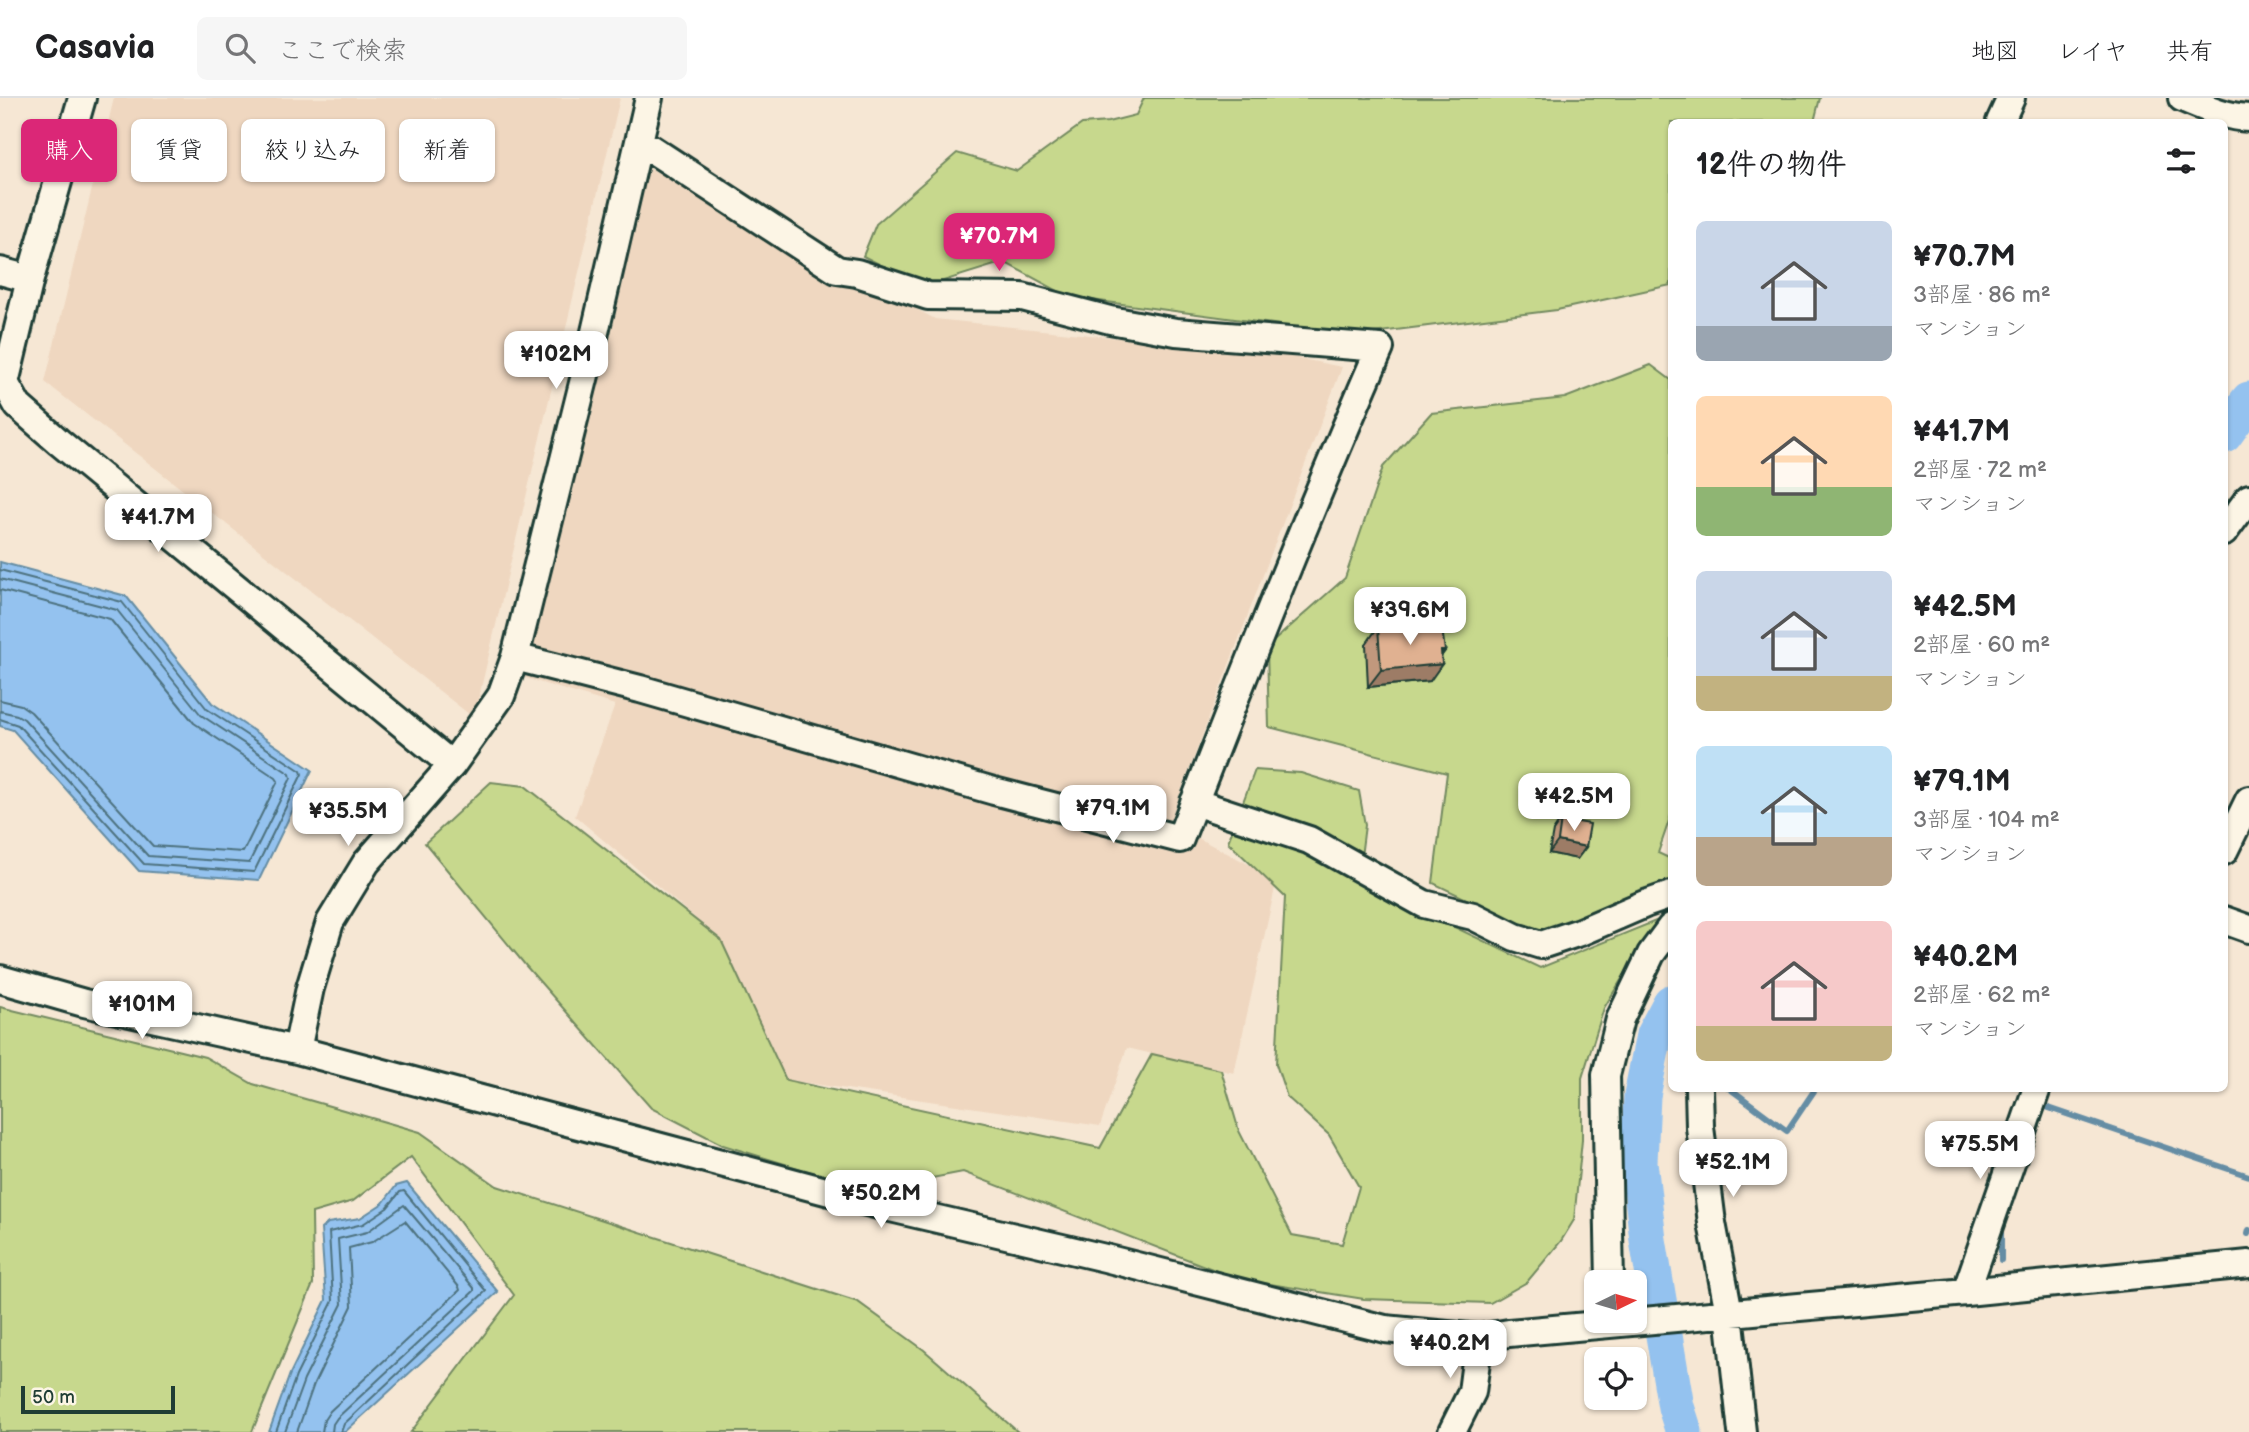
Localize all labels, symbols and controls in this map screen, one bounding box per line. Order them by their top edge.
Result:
search box [197,17,687,80]
text: Casavia [35,28,155,68]
icon: search [221,29,259,67]
text: ここで検索 [277,36,407,67]
text: 地図 [1971,37,2019,66]
text: レイヤ [2057,37,2128,66]
text: 共有 [2166,37,2214,66]
chip: 購入 [21,119,117,182]
chip: 賃貸 [131,119,227,182]
chip: 絞り込み [241,119,385,182]
chip: 新着 [399,119,495,182]
icon: filters [2162,142,2200,180]
text: 12件の物件 [1696,147,1847,183]
pin: ¥70.7M [942,214,1056,273]
text: ¥70.7M [960,222,1038,250]
text: ¥70.7M [1913,239,2016,275]
icon: home [1752,249,1836,333]
text: 3部屋 · 86 m² [1913,281,2051,309]
text: マンション [1913,315,2027,343]
pin: ¥102M [507,331,605,391]
text: ¥102M [520,340,592,368]
text: ¥41.7M [1913,414,2010,450]
icon: home [1752,424,1836,508]
text: 2部屋 · 72 m² [1913,456,2047,484]
text: マンション [1913,490,2027,518]
pin: ¥41.7M [101,494,215,554]
text: ¥41.7M [121,503,195,531]
pin: ¥39.6M [1353,588,1467,647]
text: ¥42.5M [1913,589,2017,625]
text: ¥39.6M [1370,596,1450,624]
icon: home [1752,599,1836,683]
text: 2部屋 · 60 m² [1913,631,2050,659]
text: マンション [1913,665,2027,693]
text: ¥79.1M [1913,764,2011,800]
pin: ¥42.5M [1517,774,1631,833]
icon: home [1752,774,1836,858]
text: ¥42.5M [1534,782,1614,810]
pin: ¥79.1M [1056,786,1170,845]
pin: ¥35.5M [291,788,405,848]
text: ¥79.1M [1076,794,1150,822]
text: ¥35.5M [308,797,388,825]
text: 3部屋 · 104 m² [1913,806,2060,834]
text: マンション [1913,840,2027,868]
text: ¥40.2M [1913,939,2018,975]
icon: home [1752,949,1836,1033]
text: 2部屋 · 62 m² [1913,981,2050,1009]
pin: ¥101M [93,982,191,1041]
text: ¥101M [108,990,176,1018]
text: マンション [1913,1015,2027,1043]
pin: ¥75.5M [1923,1122,2037,1181]
text: ¥75.5M [1941,1130,2019,1158]
pin: ¥52.1M [1676,1140,1790,1199]
text: ¥52.1M [1695,1148,1771,1176]
pin: ¥50.2M [824,1170,938,1230]
text: ¥50.2M [841,1179,921,1207]
north arrow [1584,1270,1647,1334]
map controls [1584,1270,1647,1410]
pin: ¥40.2M [1393,1320,1507,1380]
text: ¥40.2M [1410,1329,1490,1357]
button: locate [1584,1347,1647,1410]
scale bar [21,1383,175,1415]
text: 50 m [32,1386,75,1409]

